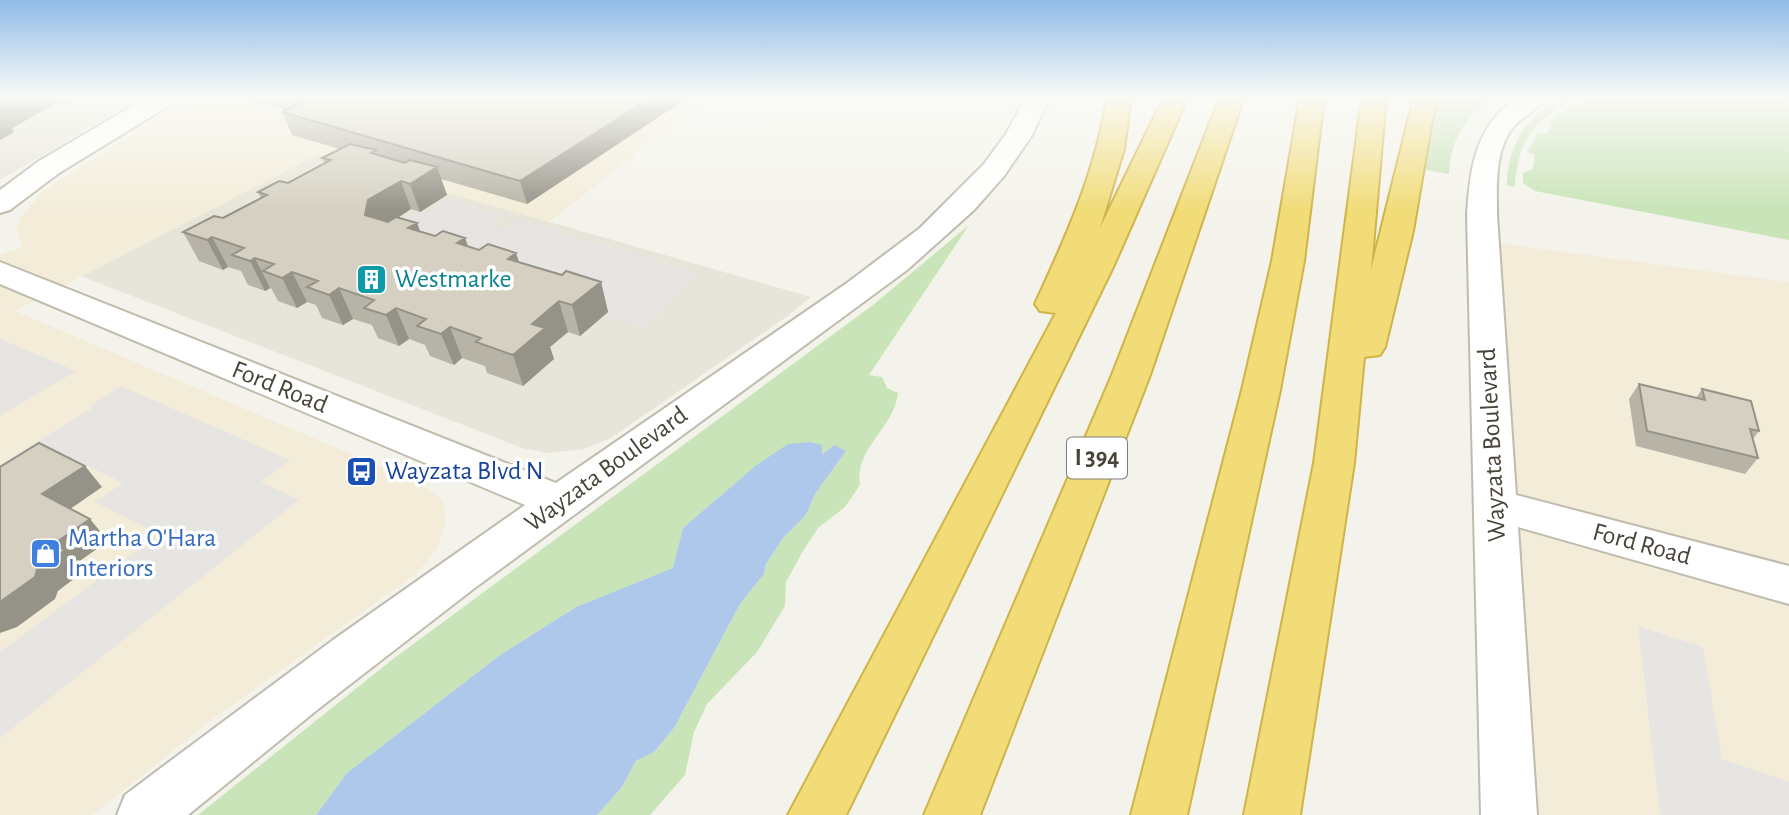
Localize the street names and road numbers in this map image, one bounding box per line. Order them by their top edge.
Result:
street label: Wayzata Boulevard [1474,347,1510,543]
street label: Ford Road [228,356,332,418]
street label: Wayzata Boulevard [520,401,692,537]
road number: I 394 [1067,438,1127,478]
street label: Ford Road [1590,518,1694,570]

